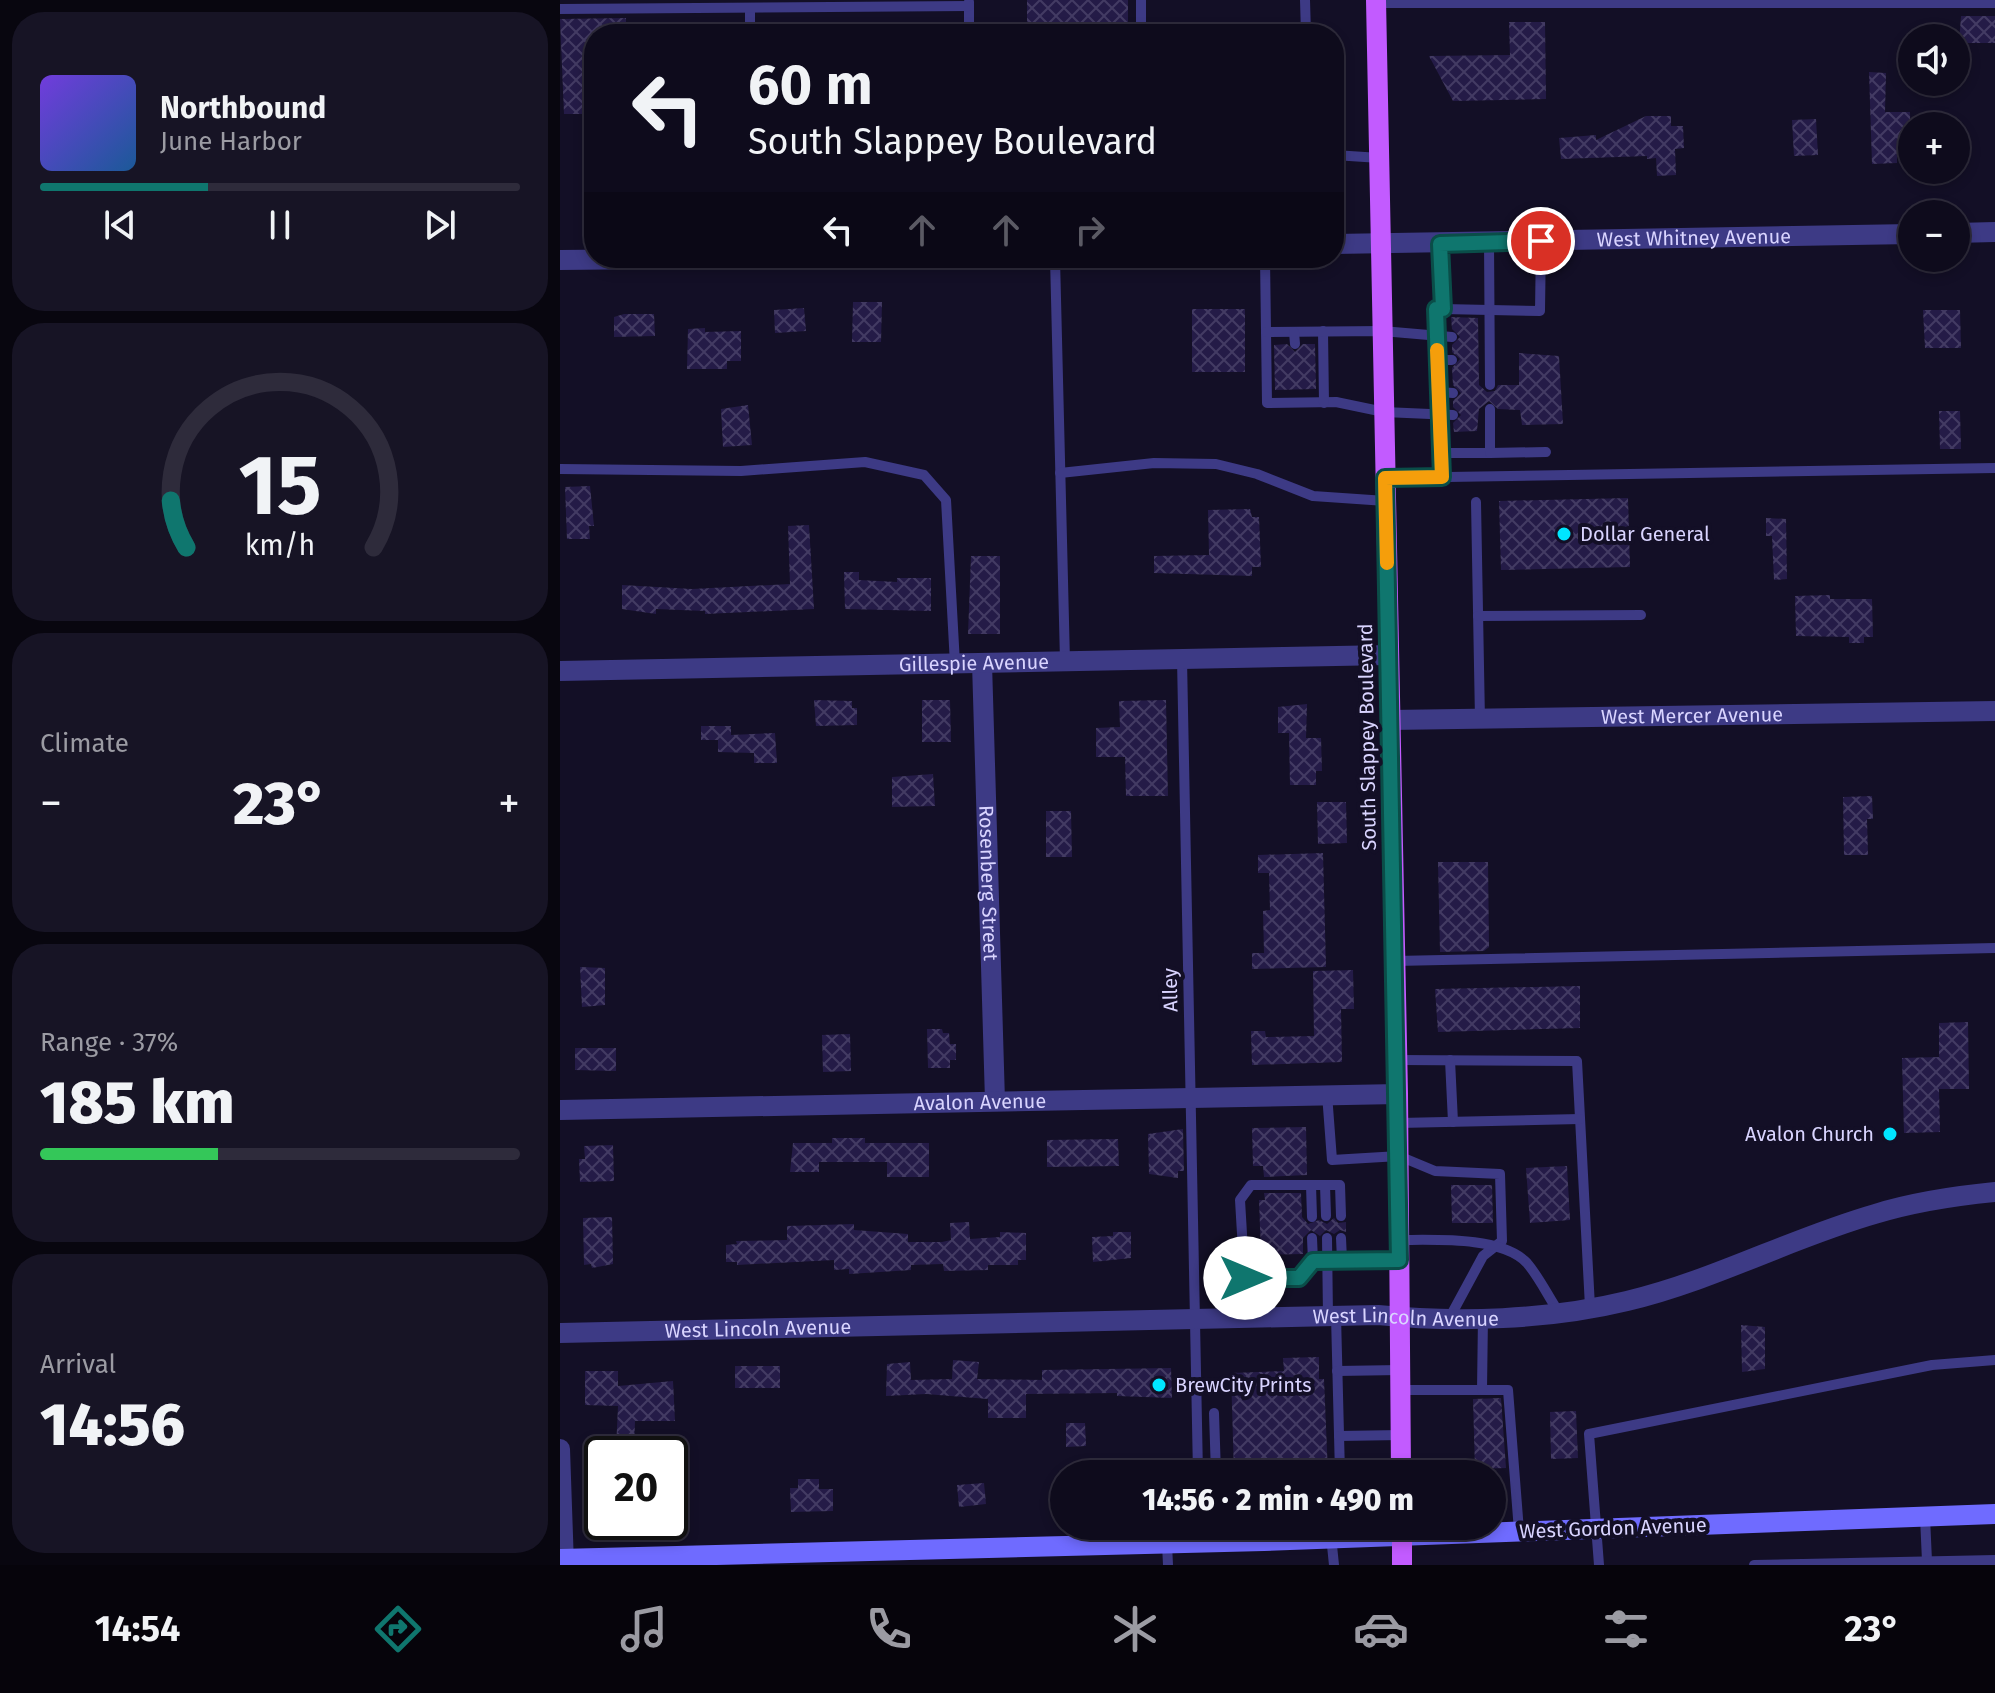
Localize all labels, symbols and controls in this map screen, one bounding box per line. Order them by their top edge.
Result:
map controls [1898,24,1970,272]
button: sound [1898,24,1970,96]
text: 60 m [748,52,873,119]
icon: left [616,56,720,160]
text: Northbound [160,90,326,126]
button: + [1898,112,1970,184]
text: South Slappey Boulevard [748,120,1157,164]
text: June Harbor [160,126,302,157]
button: − [1898,200,1970,272]
icon: previous [98,203,142,247]
icon: pause [258,203,302,247]
icon: next [418,203,462,247]
pin [1507,207,1575,275]
icon: left [816,208,860,252]
icon: ahead [900,208,944,252]
icon: ahead [984,208,1028,252]
icon: right [1068,208,1112,252]
icon: arrive [1519,219,1563,263]
street label: West Whitney Avenue [1597,224,1791,251]
text: 15 [238,435,322,535]
place label: Dollar General [1580,522,1710,546]
marker: Dollar General [1555,525,1573,543]
text: km/h [245,528,315,563]
street label: South Slappey Boulevard [1353,623,1381,851]
street label: Gillespie Avenue [899,650,1049,676]
street label: West Mercer Avenue [1601,702,1783,729]
text: Climate [40,728,129,759]
text: 23° [233,768,327,840]
text: − [40,777,62,830]
text: + [498,777,520,830]
street label: Rosenberg Street [974,805,1003,962]
street label: Alley [1158,968,1182,1012]
text: Range · 37% [40,1027,178,1058]
text: 185 km [40,1067,235,1139]
street label: Avalon Avenue [913,1089,1046,1115]
place label: Avalon Church [1745,1122,1874,1146]
marker: Avalon Church [1881,1125,1899,1143]
position arrow [1203,1236,1287,1320]
street label: West Lincoln Avenue [1312,1303,1499,1331]
street label: West Lincoln Avenue [664,1315,852,1343]
text: Arrival [40,1349,116,1380]
place label: BrewCity Prints [1175,1373,1311,1397]
marker: BrewCity Prints [1150,1376,1168,1394]
text: 14:56 [40,1389,185,1461]
speed limit sign: 20 [584,1436,688,1540]
text: 14:56 · 2 min · 490 m [1142,1482,1414,1518]
street label: West Gordon Avenue [1519,1513,1707,1543]
icon: directions [370,1601,426,1657]
icon: music [616,1601,672,1657]
icon: phone [861,1601,917,1657]
icon: climate [1107,1601,1163,1657]
icon: car [1353,1601,1409,1657]
icon: filters [1598,1601,1654,1657]
text: 14:54 [95,1607,180,1651]
text: 23° [1844,1607,1900,1651]

